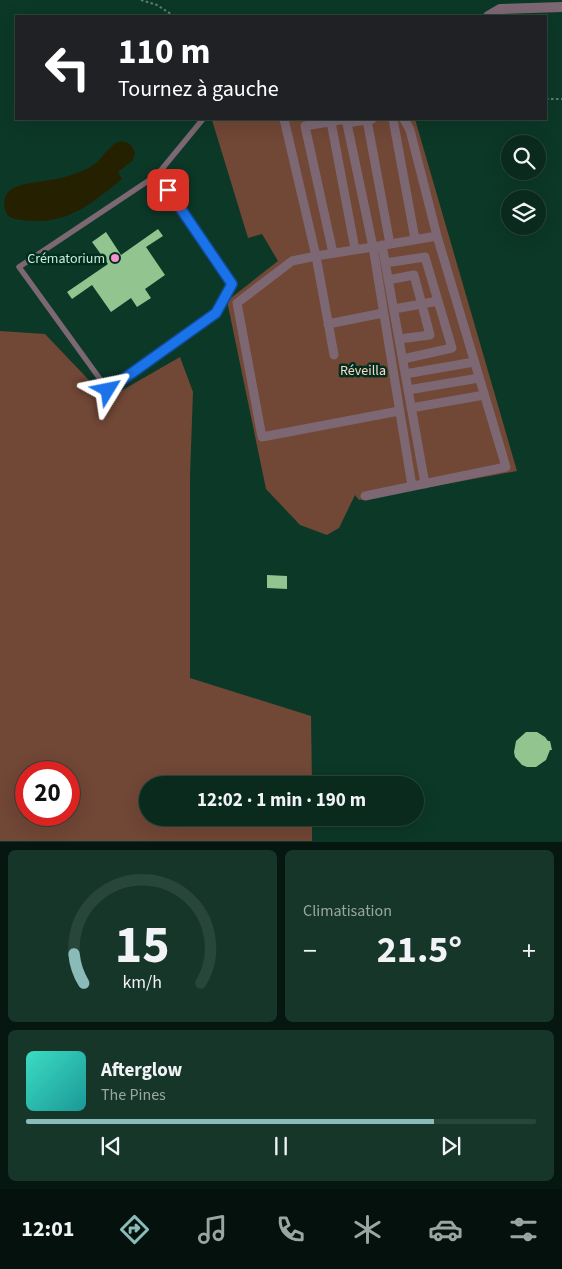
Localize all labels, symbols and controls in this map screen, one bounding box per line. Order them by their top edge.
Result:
text: 110 m [118,27,210,77]
icon: left [35,35,100,100]
text: Tournez à gauche [118,73,279,105]
map controls [501,135,546,235]
button: search [501,135,546,180]
pin [147,169,189,211]
icon: arrive [154,176,182,204]
button: layers [501,190,546,235]
place label: Crématorium [27,249,105,269]
marker: Crématorium [109,252,121,264]
park label: Réveilla [340,361,386,381]
position arrow [81,363,133,415]
speed limit sign: 20 [15,761,80,826]
text: 12:02 · 1 min · 190 m [197,787,366,814]
text: Climatisation [303,900,392,922]
text: 15 [115,909,170,983]
text: 21.5° [377,923,462,977]
text: − [303,931,317,971]
text: + [522,931,536,971]
text: km/h [123,970,162,995]
text: Afterglow [101,1057,182,1084]
text: The Pines [101,1084,166,1106]
icon: previous [97,1132,125,1160]
icon: pause [267,1132,295,1160]
icon: next [437,1132,465,1160]
icon: directions [117,1212,152,1247]
icon: music [195,1212,230,1247]
icon: phone [273,1212,308,1247]
icon: climate [350,1212,385,1247]
icon: car [428,1212,463,1247]
icon: filters [506,1212,541,1247]
text: 12:01 [21,1213,74,1245]

